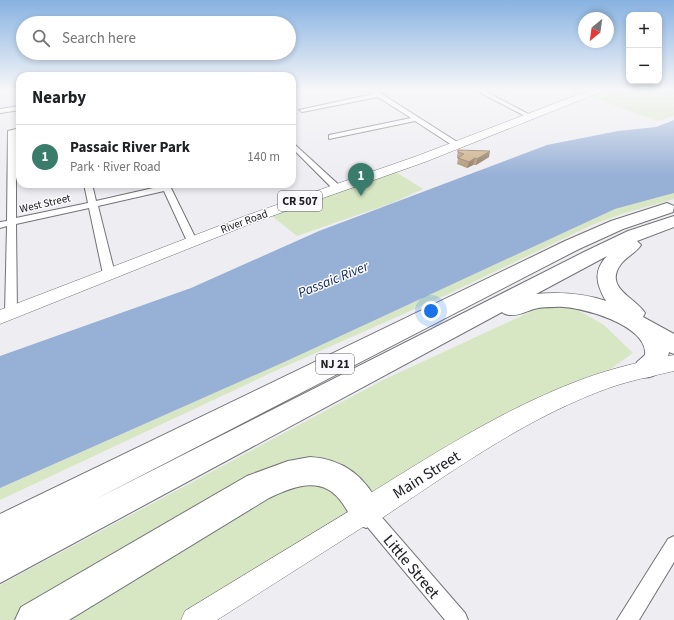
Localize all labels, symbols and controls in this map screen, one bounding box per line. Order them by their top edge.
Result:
north arrow [578,12,614,48]
map controls [626,12,662,84]
button: + [626,12,662,48]
search box [16,16,296,60]
icon: search [30,27,52,49]
text: Search here [62,28,136,49]
button: − [626,48,662,84]
text: Nearby [32,86,86,110]
text: Passaic River Park [70,137,190,158]
text: 1 [42,148,48,166]
text: 140 m [247,148,280,166]
text: Park · River Road [70,158,161,176]
pin: 1 [348,163,374,196]
street label: West Street [18,190,72,217]
road number: CR 507 [278,191,322,211]
street label: River Road [219,206,270,237]
water label: Passaic River [295,256,373,303]
your location [421,301,441,321]
road number: NJ 21 [316,354,354,374]
street label: Main Street [389,445,465,504]
street label: Little Street [378,530,445,604]

